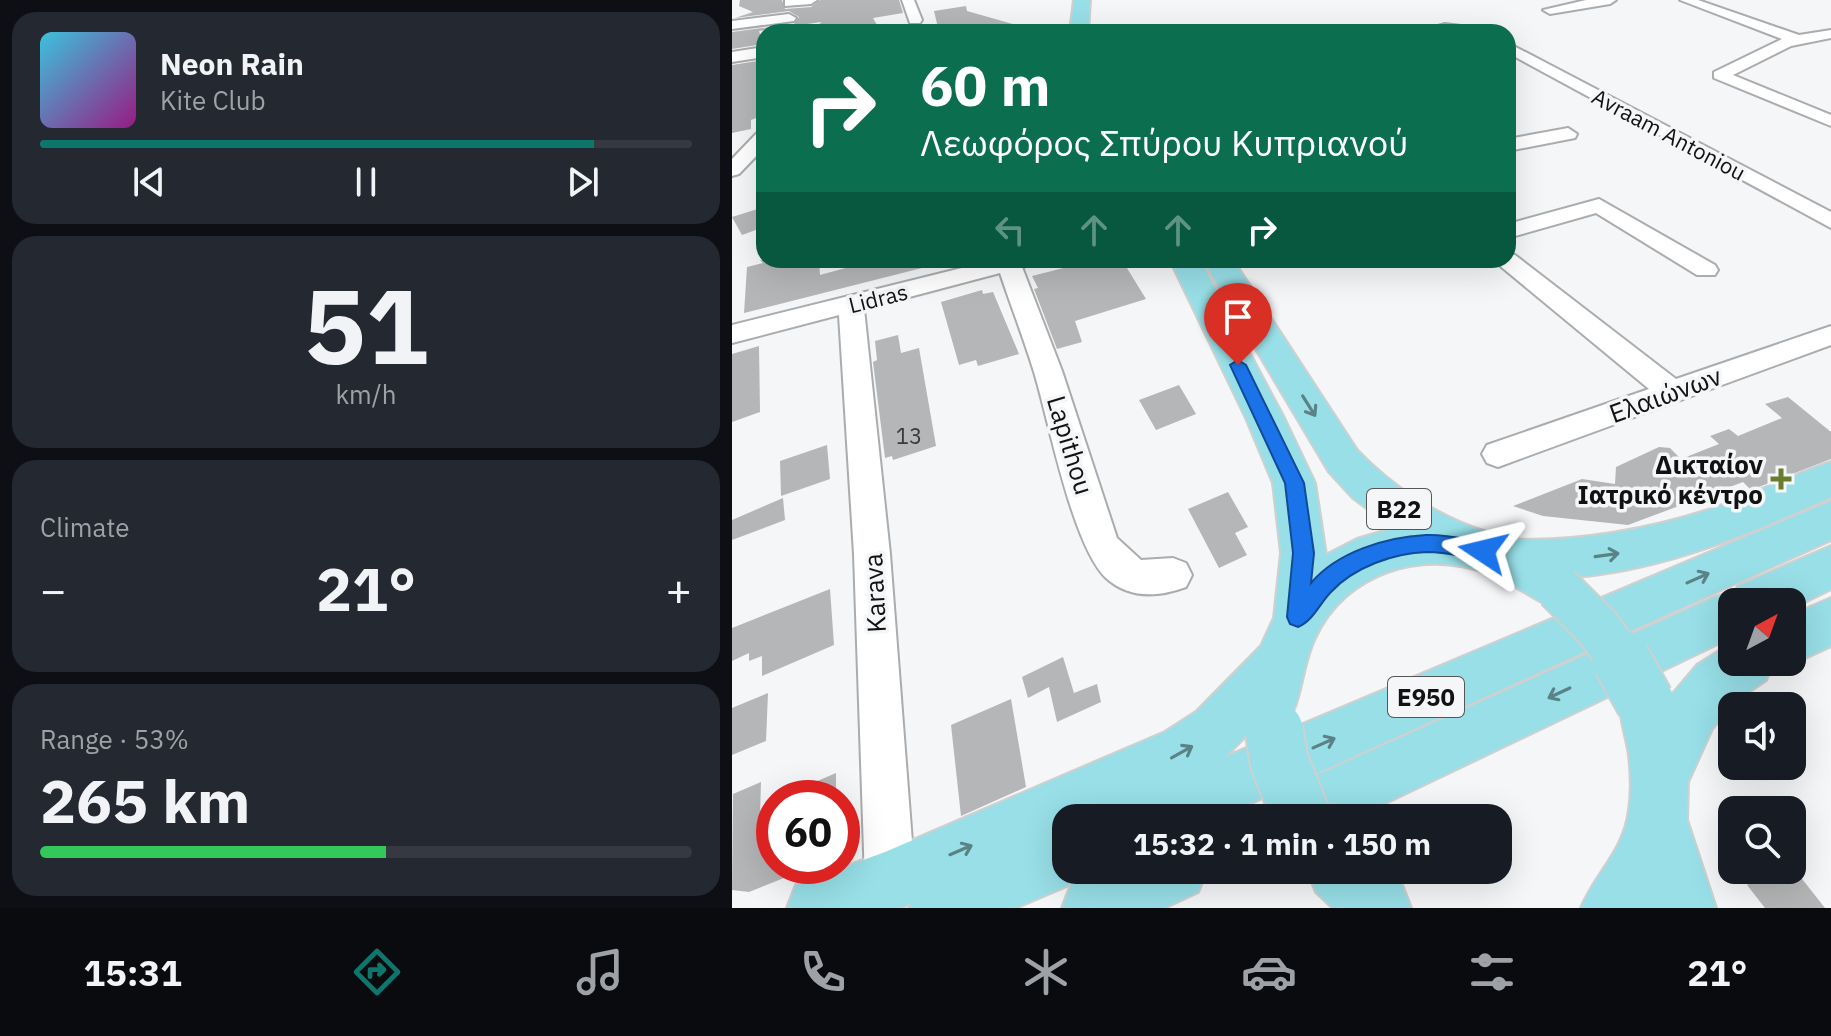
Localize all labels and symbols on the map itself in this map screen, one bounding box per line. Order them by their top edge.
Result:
street label: Avraam Antoniou [1587,81,1751,187]
street label: Lidras [846,277,910,319]
pin [1204,283,1272,365]
street label: Ελαιώνων [1604,358,1726,430]
street label: Lapithou [1040,391,1102,499]
one-way arrow [1301,394,1317,417]
house number: 13 [896,421,922,450]
place label: Δικταίον Ιατρικό κέντρο [1578,447,1763,511]
marker: Δικταίον Ιατρικό κέντρο [1770,468,1792,490]
road number: B22 [1367,489,1431,529]
position arrow [1441,509,1525,593]
one-way arrow [1594,547,1619,562]
street label: Karava [855,552,893,634]
one-way arrow [1685,570,1709,585]
north arrow [1718,588,1806,676]
road number: E950 [1388,677,1464,717]
one-way arrow [1548,686,1572,701]
one-way arrow [1311,734,1335,749]
one-way arrow [1170,744,1193,760]
speed limit sign: 60 [756,780,860,884]
one-way arrow [949,842,973,857]

